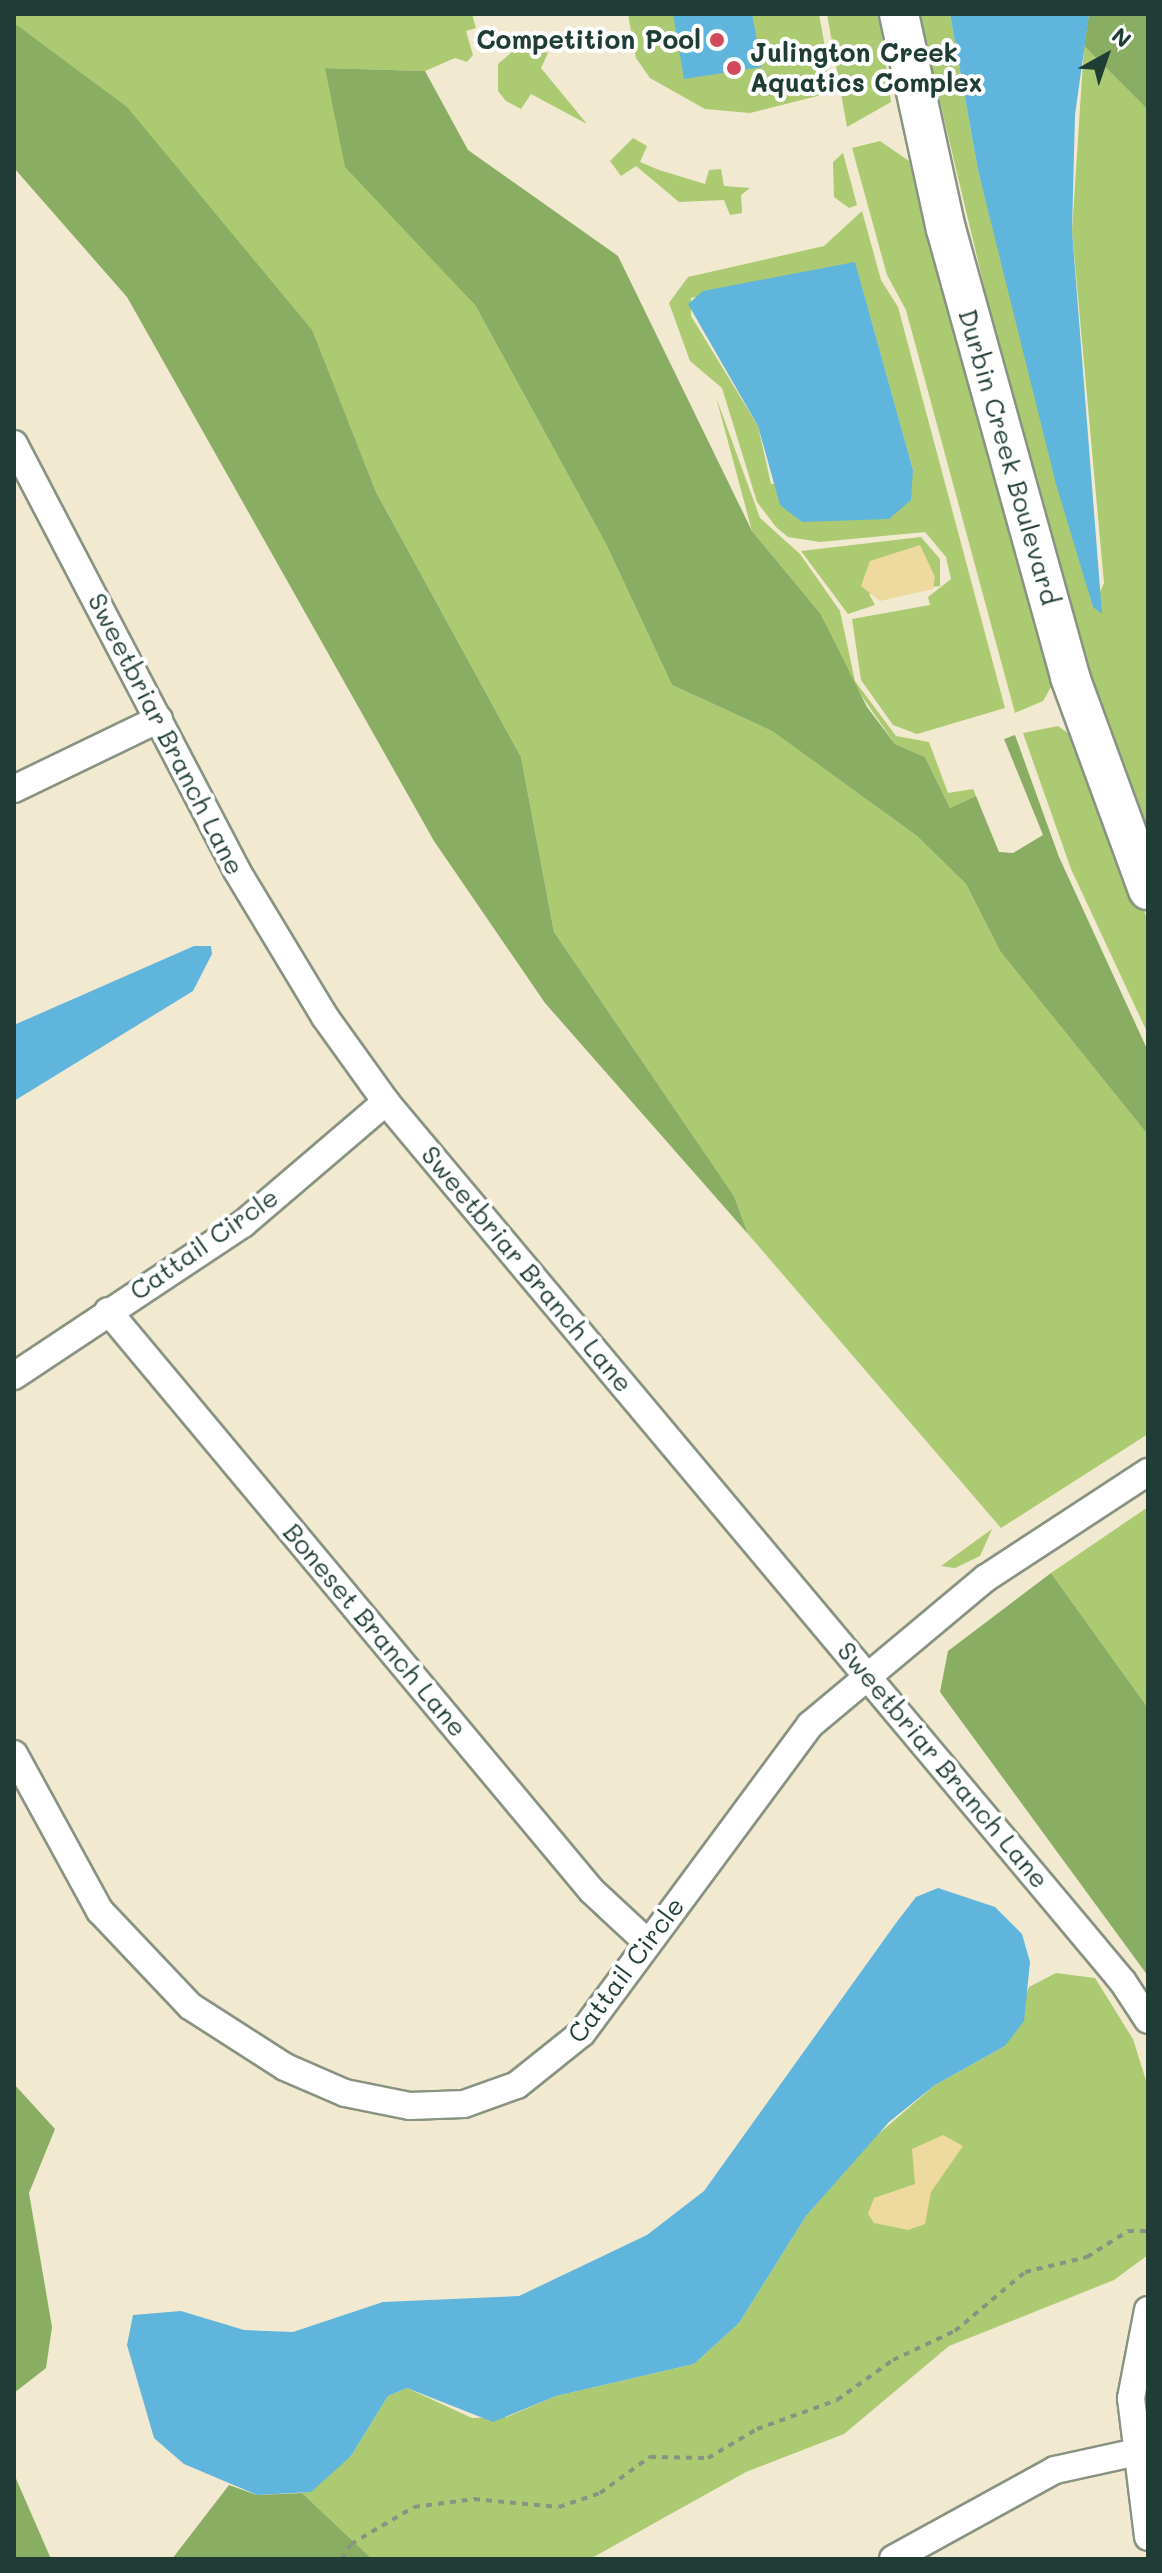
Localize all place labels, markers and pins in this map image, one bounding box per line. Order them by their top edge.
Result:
place label: Competition Pool [476,24,701,56]
marker: Competition Pool [708,31,726,49]
place label: Julington Creek Aquatics Complex [750,37,982,98]
marker: Julington Creek Aquatics Complex [725,59,743,77]

